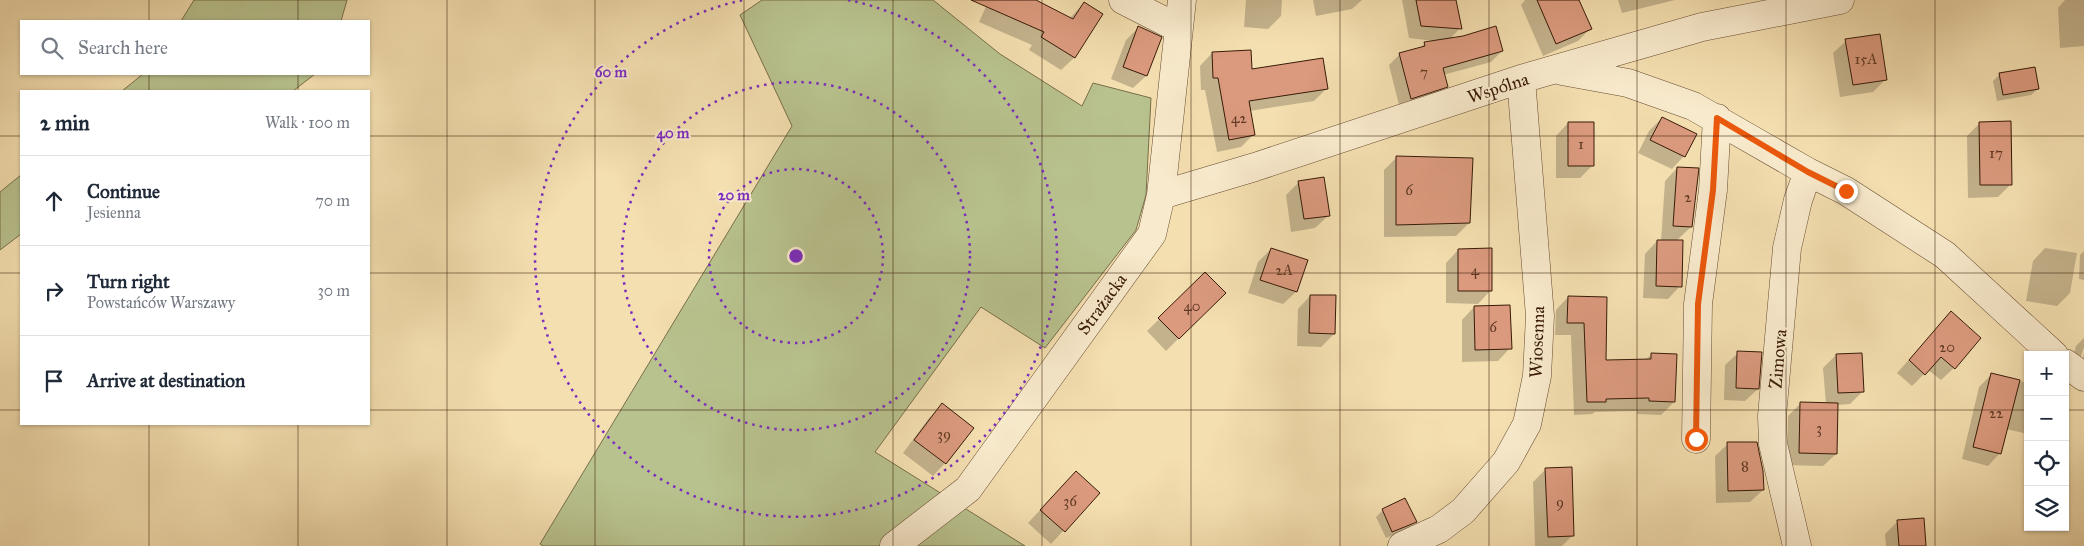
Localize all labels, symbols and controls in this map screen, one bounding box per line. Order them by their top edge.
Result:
search box [20,20,370,75]
icon: search [38,34,66,62]
text: Search here [78,36,168,59]
house number: 15A [1855,50,1877,68]
text: 60 m [595,63,628,81]
house number: 7 [1420,63,1428,81]
street label: Wspólna [1464,68,1532,108]
house number: 42 [1231,109,1247,127]
text: 2 min [40,110,90,136]
text: Walk · 100 m [265,113,350,132]
text: 40 m [657,124,690,143]
house number: 1 [1578,135,1584,153]
house number: 17 [1989,144,2003,162]
text: Continue [87,180,160,203]
route end [1835,180,1858,203]
house number: 6 [1405,181,1414,199]
text: 20 m [718,186,750,204]
icon: ahead [40,187,68,215]
house number: 2 [1684,188,1692,206]
text: 70 m [315,191,350,210]
text: Jesienna [87,203,141,222]
centre of rings [787,247,805,265]
house number: 2A [1275,261,1293,279]
house number: 4 [1471,261,1480,279]
street label: Strażacka [1072,269,1132,339]
text: Turn right [87,270,170,293]
icon: right [40,277,68,305]
text: 30 m [317,281,350,300]
text: Powstańców Warszawy [87,293,235,312]
house number: 40 [1183,297,1201,315]
street label: Wiosenna [1525,305,1549,379]
house number: 6 [1489,318,1498,336]
street label: Zimowa [1764,328,1792,390]
house number: 20 [1939,338,1955,356]
map controls [2024,351,2069,531]
button: + [2024,351,2069,396]
icon: arrive [40,367,68,395]
text: Arrive at destination [87,369,245,392]
button: − [2024,396,2069,441]
house number: 22 [1989,404,2004,422]
house number: 3 [1816,419,1822,437]
house number: 39 [937,425,951,443]
route start [1685,428,1708,451]
button: locate [2024,441,2069,486]
house number: 8 [1741,457,1749,475]
button: layers [2024,486,2069,531]
house number: 36 [1063,492,1078,510]
house number: 9 [1556,493,1564,511]

